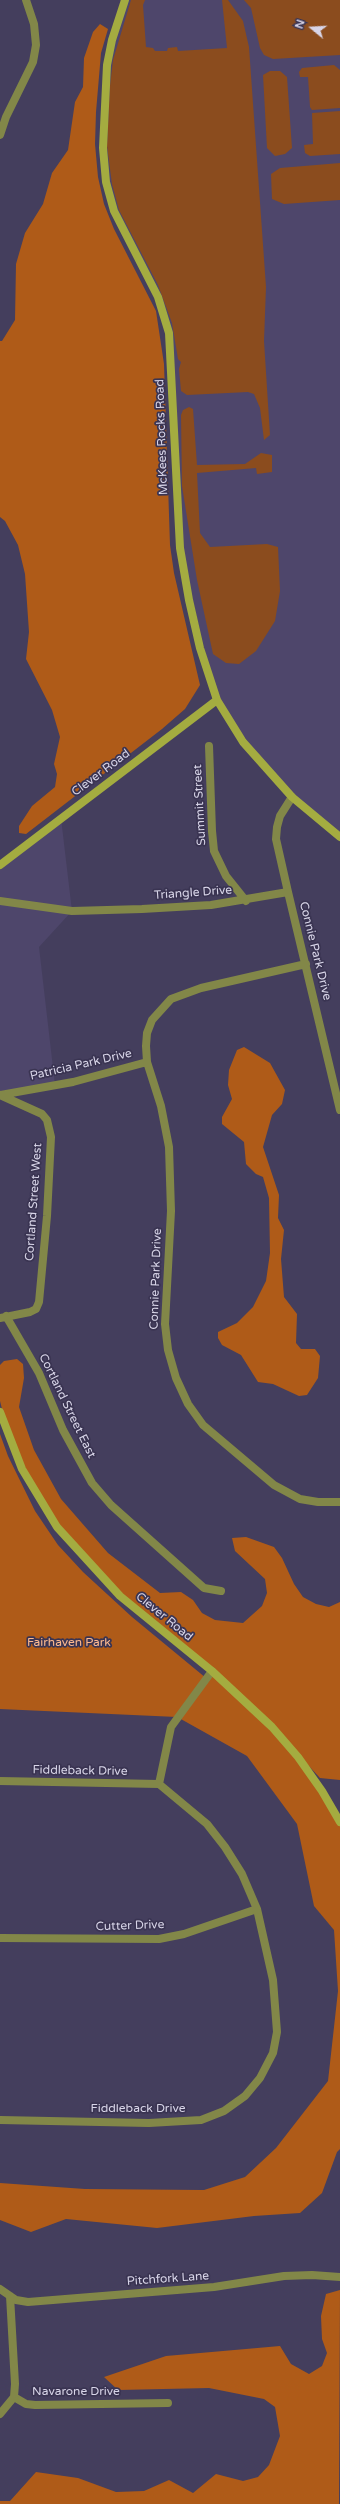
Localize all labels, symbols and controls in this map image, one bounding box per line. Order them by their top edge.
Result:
north arrow [292,8,332,48]
text: N [293,18,308,30]
street label: McKees Rocks Road [153,379,171,495]
street label: Clever Road [69,746,133,800]
street label: Summit Street [191,764,209,846]
street label: Triangle Drive [153,883,233,903]
street label: Connie Park Drive [296,900,334,1002]
street label: Patricia Park Drive [29,1046,133,1084]
street label: Cortland Street West [23,1142,45,1262]
street label: Connie Park Drive [147,1228,165,1330]
street label: Cortland Street East [35,1351,99,1461]
street label: Clever Road [133,1590,195,1644]
park label: Fairhaven Park [27,1636,111,1650]
street label: Fiddleback Drive [32,1763,128,1779]
street label: Cutter Drive [95,1918,165,1934]
street label: Fiddleback Drive [90,2102,186,2116]
street label: Pitchfork Lane [126,2269,210,2289]
street label: Navarone Drive [32,2385,120,2399]

